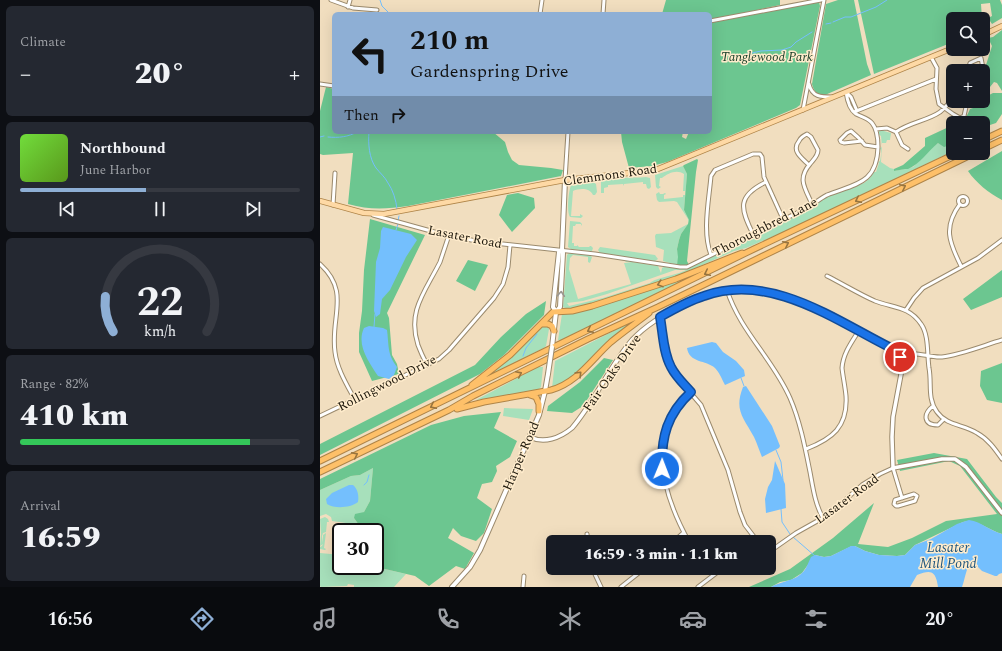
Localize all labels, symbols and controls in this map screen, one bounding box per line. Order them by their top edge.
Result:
map controls [946,12,990,160]
button: search [946,12,990,56]
text: 210 m [410,19,489,62]
icon: left [344,28,396,80]
text: Climate [20,32,66,52]
park label: Tanglewood Park [721,47,813,67]
text: 20° [135,51,186,97]
text: − [20,58,31,91]
text: + [289,58,300,91]
text: Gardenspring Drive [410,58,569,85]
button: + [946,64,990,108]
text: Then [344,104,379,127]
icon: right [387,104,409,126]
button: − [946,116,990,160]
text: Northbound [80,137,166,160]
street label: Clemmons Road [562,159,658,191]
text: June Harbor [80,160,151,180]
one-way arrow [899,184,907,192]
street label: Thoroughbred Lane [709,192,821,262]
one-way arrow [855,195,863,203]
icon: previous [56,198,78,220]
icon: pause [149,198,171,220]
icon: next [242,198,264,220]
street label: Lasater Road [426,220,504,254]
one-way arrow [782,241,790,248]
one-way arrow [704,268,711,276]
text: 22 [137,270,183,333]
one-way arrow [657,279,664,288]
one-way arrow [556,291,565,297]
text: km/h [144,320,176,342]
one-way arrow [587,325,594,333]
street label: Fair Oaks Drive [578,330,646,416]
pin [883,340,917,374]
icon: arrive [889,346,911,368]
street label: Rollingwood Drive [334,350,440,416]
one-way arrow [514,371,522,379]
one-way arrow [574,371,582,379]
text: Range · 82% [20,374,88,394]
text: 410 km [20,393,128,439]
one-way arrow [430,401,437,408]
street label: Harper Road [497,418,545,494]
position arrow [641,448,683,490]
one-way arrow [351,452,358,460]
street label: Lasater Road [811,469,883,529]
text: Arrival [20,496,61,516]
text: 16:59 [20,515,100,561]
speed limit sign: 30 [332,523,384,575]
water label: Lasater Mill Pond [919,537,977,574]
text: 16:59 · 3 min · 1.1 km [584,543,738,566]
icon: directions [188,605,216,633]
icon: music [311,605,339,633]
icon: phone [434,605,462,633]
icon: climate [556,605,584,633]
icon: car [679,605,707,633]
icon: filters [802,605,830,633]
text: 16:56 [47,606,93,633]
text: 20° [925,606,954,633]

